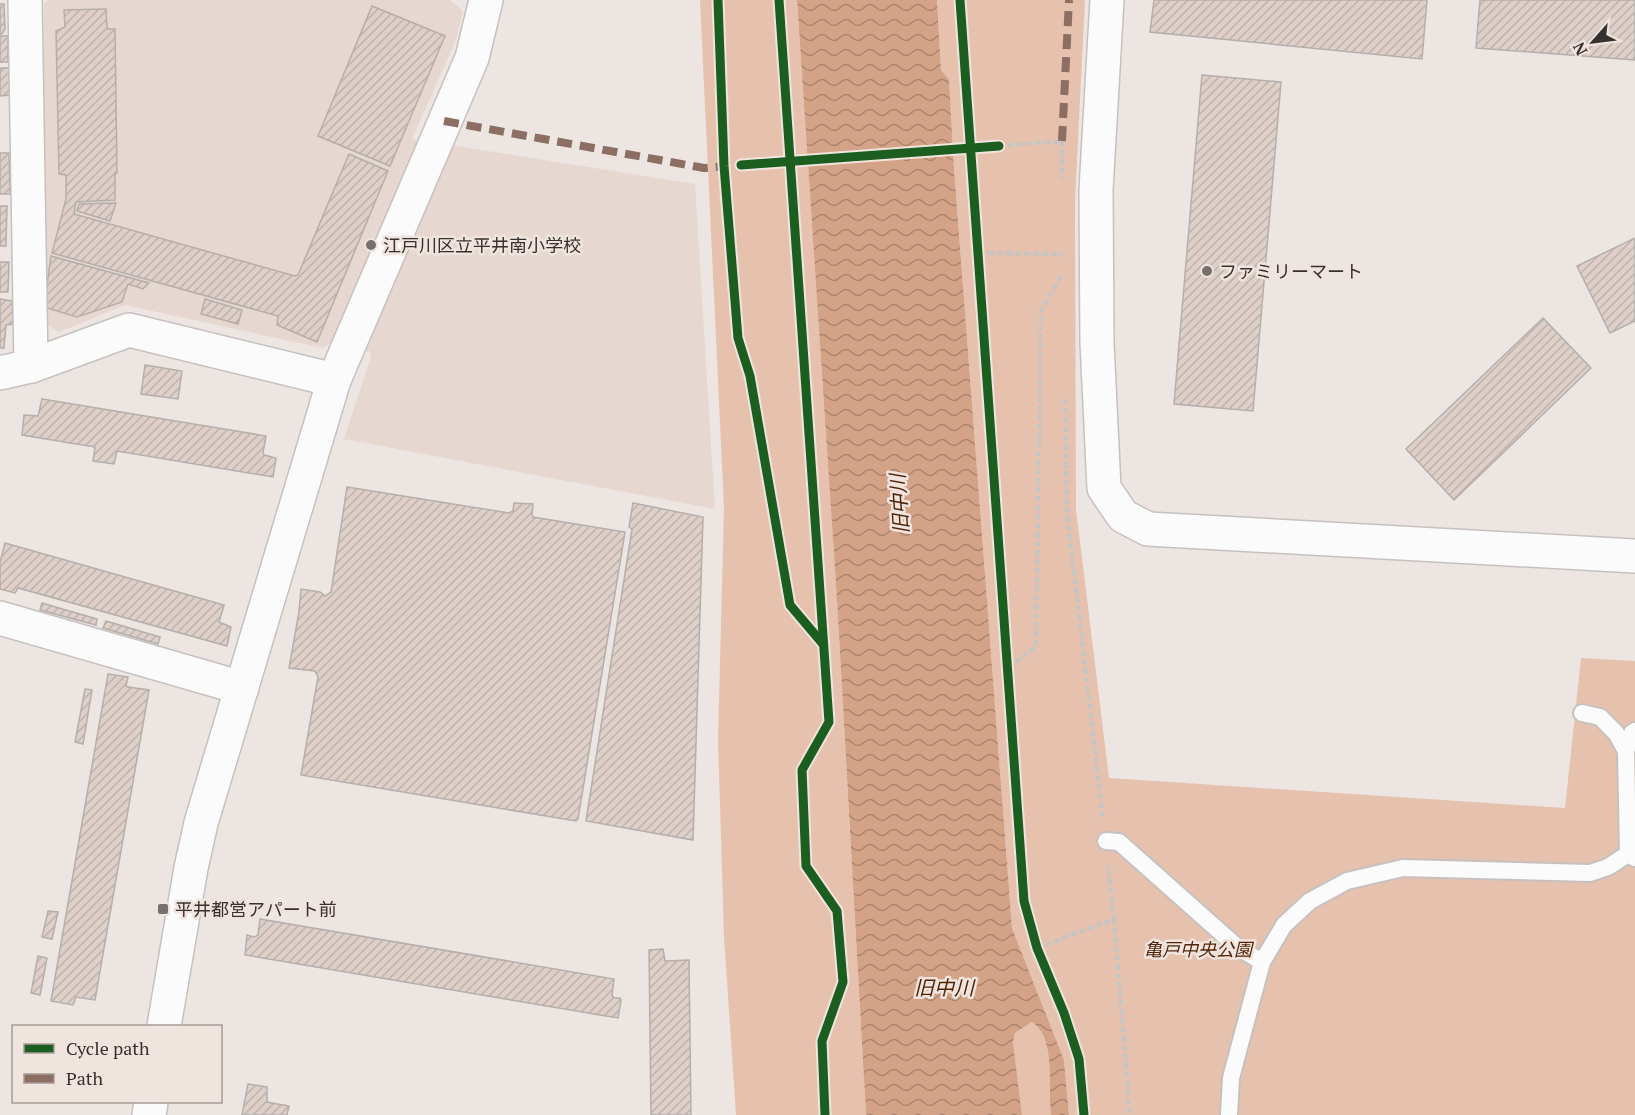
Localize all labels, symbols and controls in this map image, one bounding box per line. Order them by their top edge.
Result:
north arrow [1563,12,1623,72]
text: N [1567,39,1592,60]
place label: 江戸川区立平井南小学校 [383,233,581,257]
marker: 江戸川区立平井南小学校 [364,238,378,252]
place label: ファミリーマート [1219,259,1363,283]
marker: ファミリーマート [1200,264,1214,278]
water label: 旧中川 [883,471,915,535]
place label: 平井都営アパート前 [175,897,337,921]
marker: 平井都営アパート前 [156,902,170,916]
park label: 亀戸中央公園 [1144,937,1255,961]
water label: 旧中川 [914,974,976,1001]
legend [12,1025,222,1103]
text: Cycle path [66,1036,150,1060]
text: Path [66,1066,103,1090]

